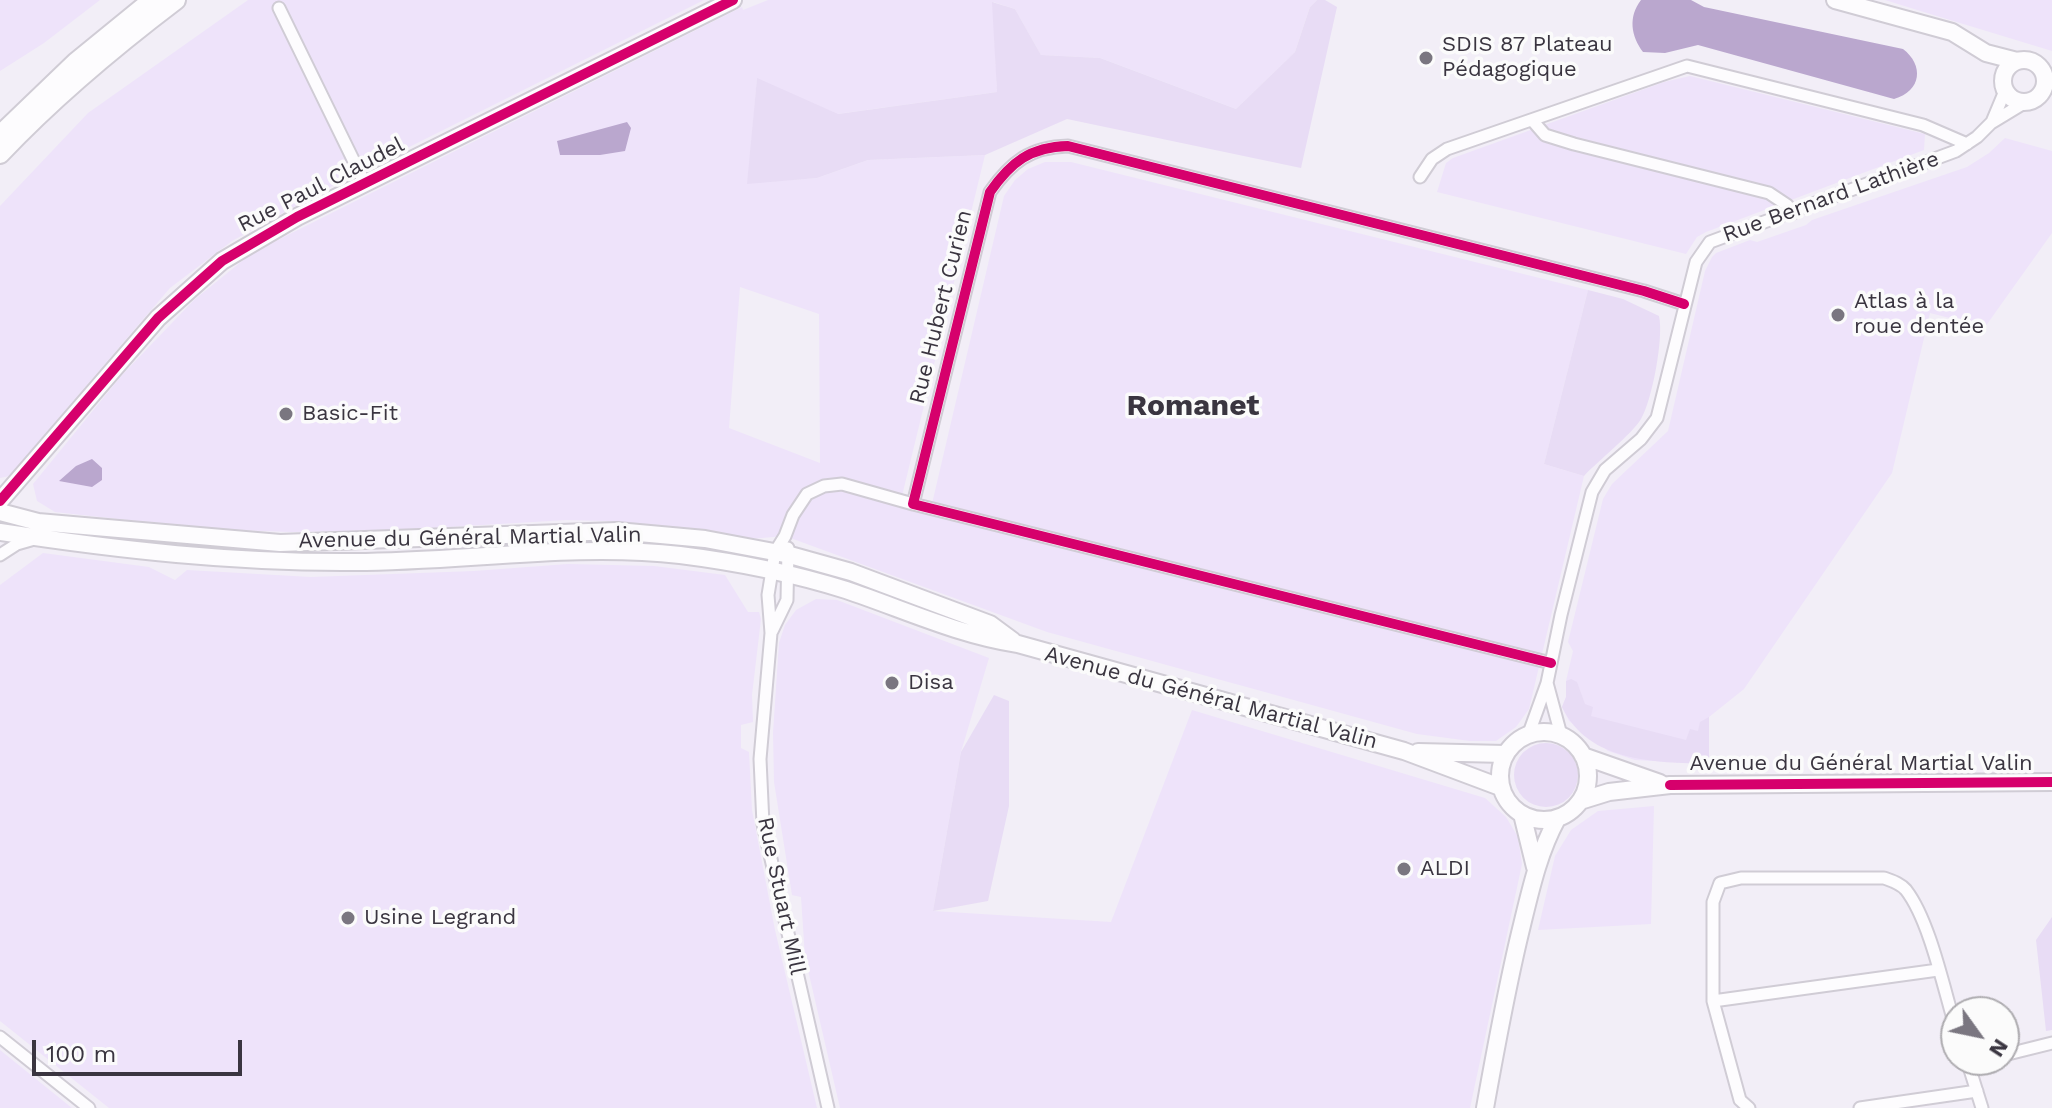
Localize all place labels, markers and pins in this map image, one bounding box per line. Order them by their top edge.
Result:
place label: SDIS 87 Plateau Pédagogique [1442,32,1613,84]
marker: SDIS 87 Plateau Pédagogique [1417,49,1435,67]
place label: Atlas à la roue dentée [1854,289,1984,340]
marker: Atlas à la roue dentée [1829,306,1847,324]
place label: Basic-Fit [302,401,398,427]
marker: Basic-Fit [277,405,295,423]
place label: Disa [908,670,954,696]
marker: Disa [883,674,901,692]
place label: ALDI [1420,856,1470,882]
marker: ALDI [1395,860,1413,878]
place label: Usine Legrand [364,905,516,931]
marker: Usine Legrand [339,909,357,927]

